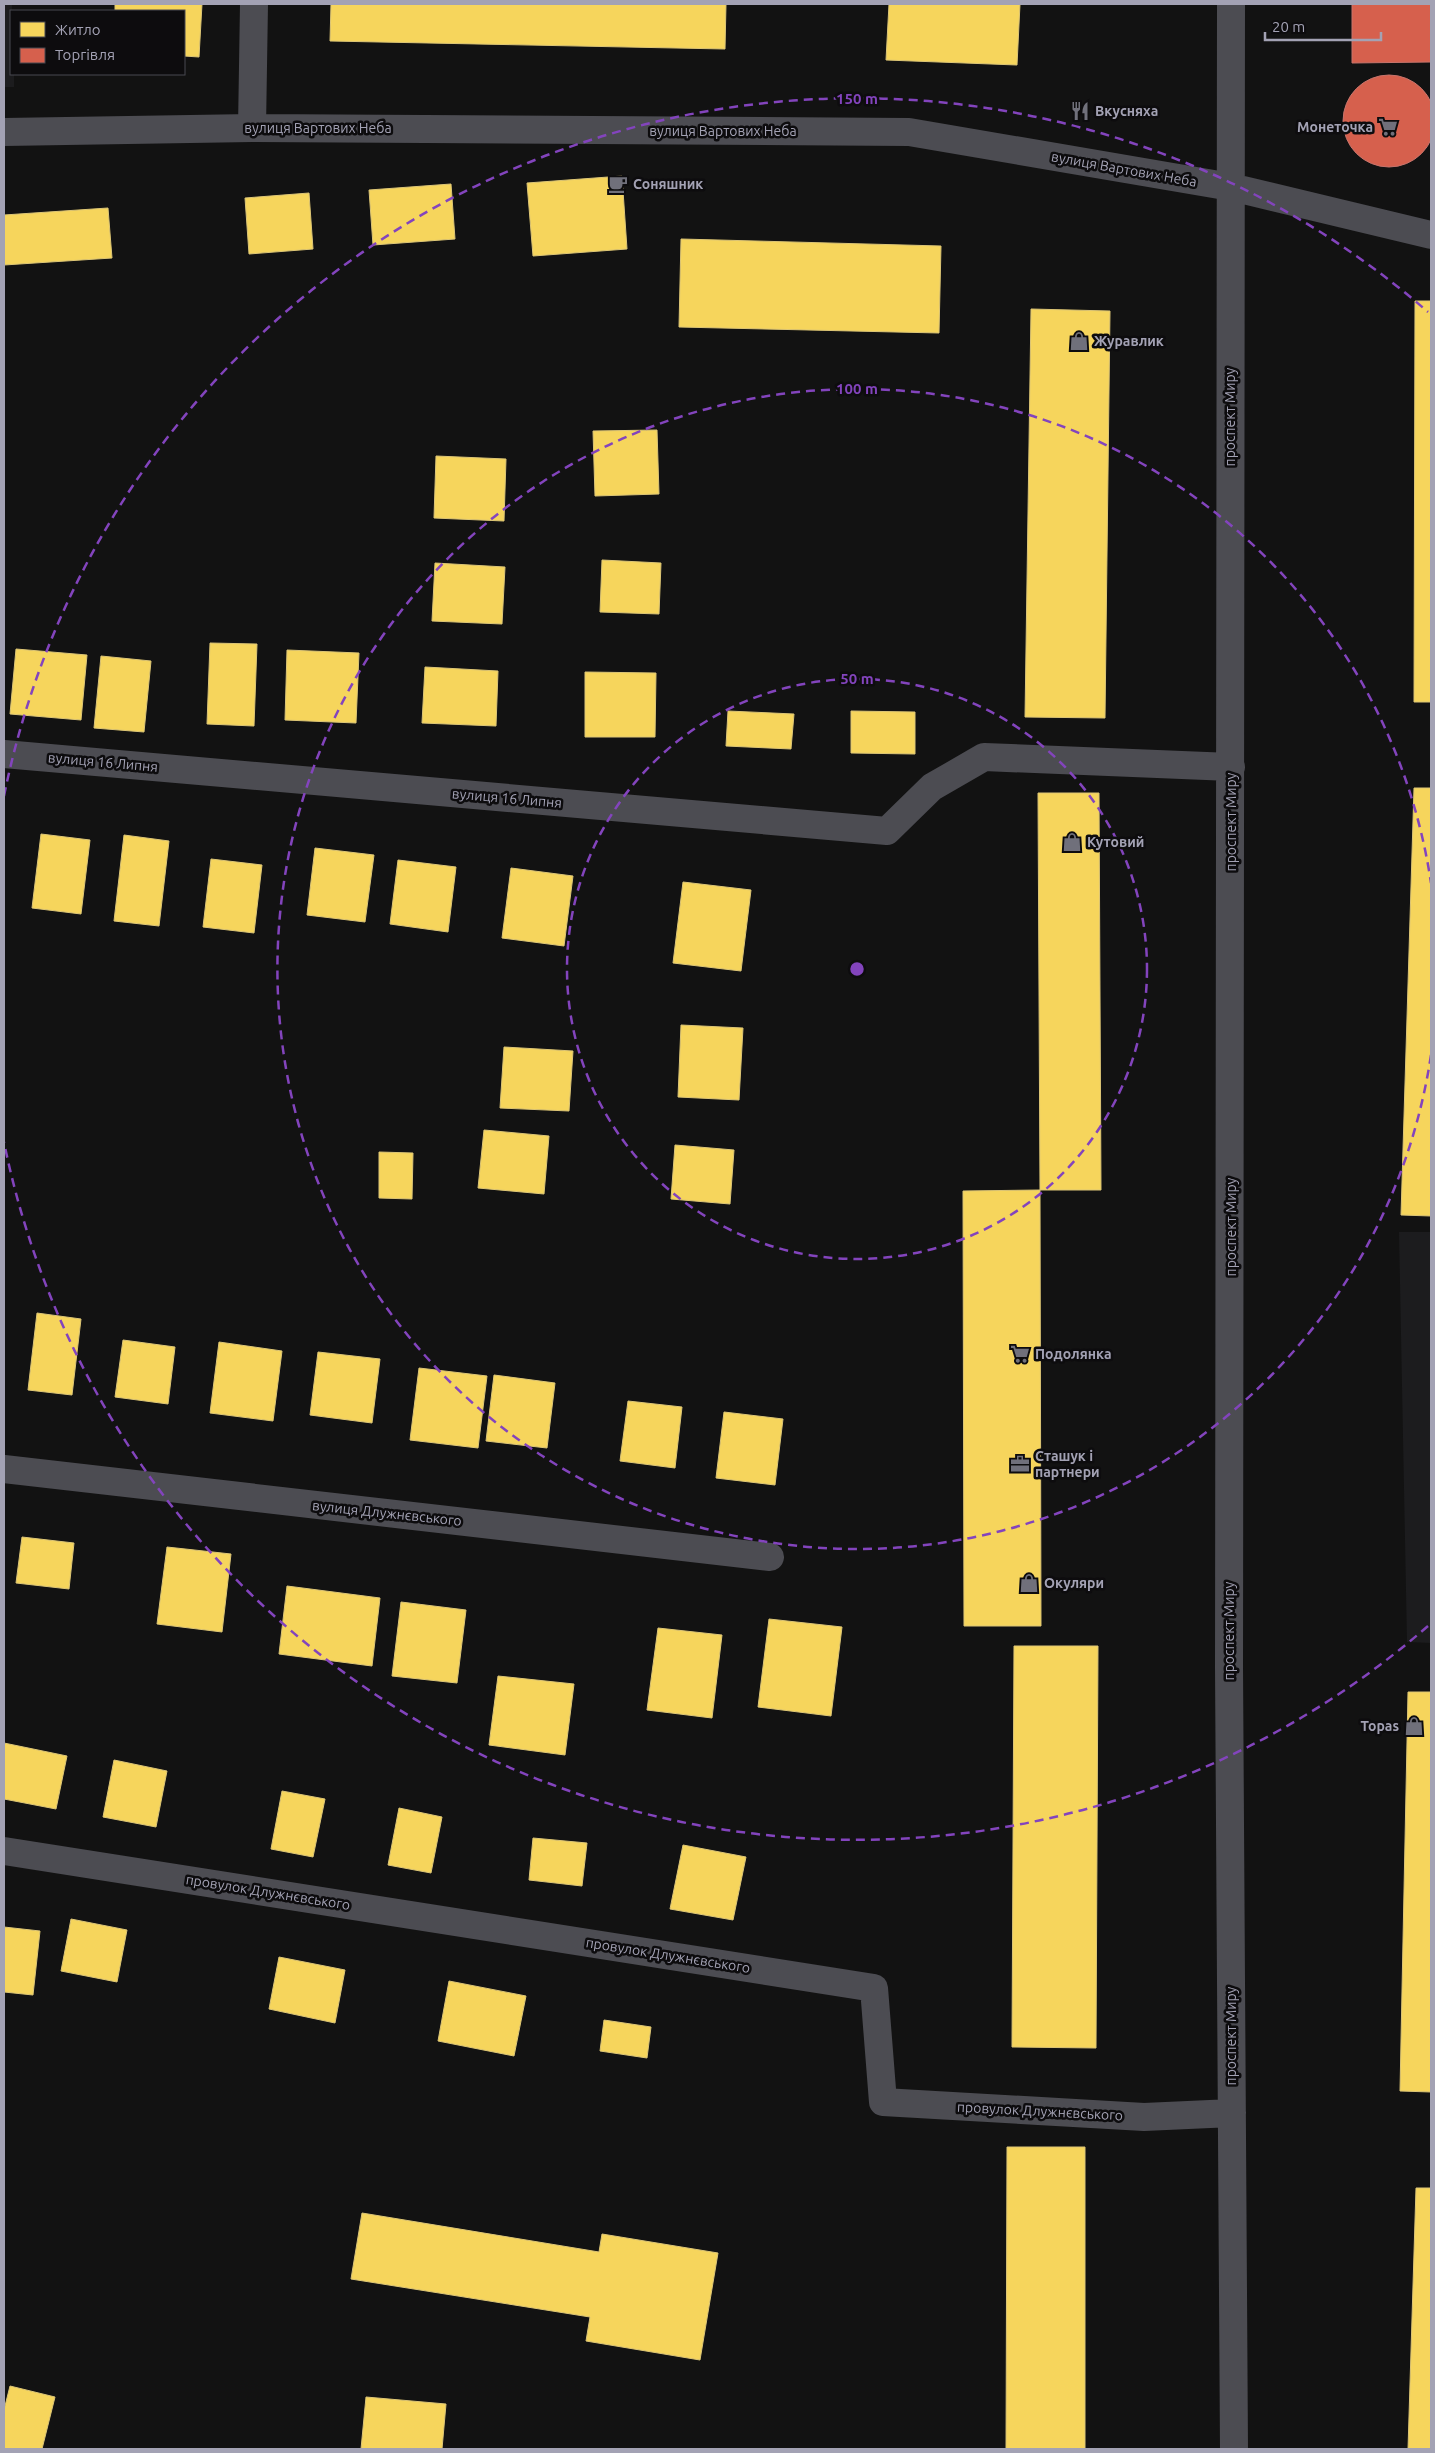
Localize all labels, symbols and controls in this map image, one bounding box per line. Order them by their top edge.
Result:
legend [10,10,185,75]
scale bar [1265,10,1381,42]
text: 20 m [1272,18,1305,35]
text: Житло [55,21,101,38]
text: Торгівля [55,46,115,63]
text: 150 m [836,90,878,107]
restaurant icon: Вкусняха [1069,100,1091,122]
place label: Вкусняха [1095,103,1158,119]
supermarket icon: Монеточка [1377,116,1399,138]
place label: Монеточка [1297,119,1373,135]
street label: вулиця Вартових Неба [244,120,392,136]
street label: вулиця Вартових Неба [649,123,797,139]
street label: вулиця Вартових Неба [1050,148,1198,190]
cafe icon: Соняшник [607,173,629,195]
place label: Соняшник [633,176,703,192]
shop icon: Журавлик [1068,330,1090,352]
place label: Журавлик [1094,333,1164,349]
street label: проспект Миру [1222,367,1238,466]
text: 100 m [836,380,878,397]
text: 50 m [840,670,874,687]
street label: вулиця 16 Липня [47,749,159,775]
street label: проспект Миру [1223,772,1239,871]
street label: вулиця 16 Липня [451,785,563,811]
shop icon: Кутовий [1061,831,1083,853]
place label: Кутовий [1087,834,1144,850]
centre of rings [848,960,866,978]
street label: проспект Миру [1223,1177,1239,1276]
supermarket icon: Подолянка [1009,1343,1031,1365]
place label: Подолянка [1035,1346,1112,1362]
place label: Сташук і партнери [1035,1448,1100,1480]
office icon: Сташук і партнери [1009,1453,1031,1475]
street label: вулиця Длужнєвського [311,1497,463,1529]
shop icon: Окуляри [1018,1572,1040,1594]
place label: Окуляри [1044,1575,1104,1591]
street label: проспект Миру [1221,1581,1237,1680]
shop icon: Topas [1403,1715,1425,1737]
place label: Topas [1361,1718,1399,1734]
street label: провулок Длужнєвського [185,1871,351,1913]
street label: провулок Длужнєвського [585,1934,751,1976]
street label: проспект Миру [1223,1986,1239,2085]
street label: провулок Длужнєвського [957,2099,1123,2123]

